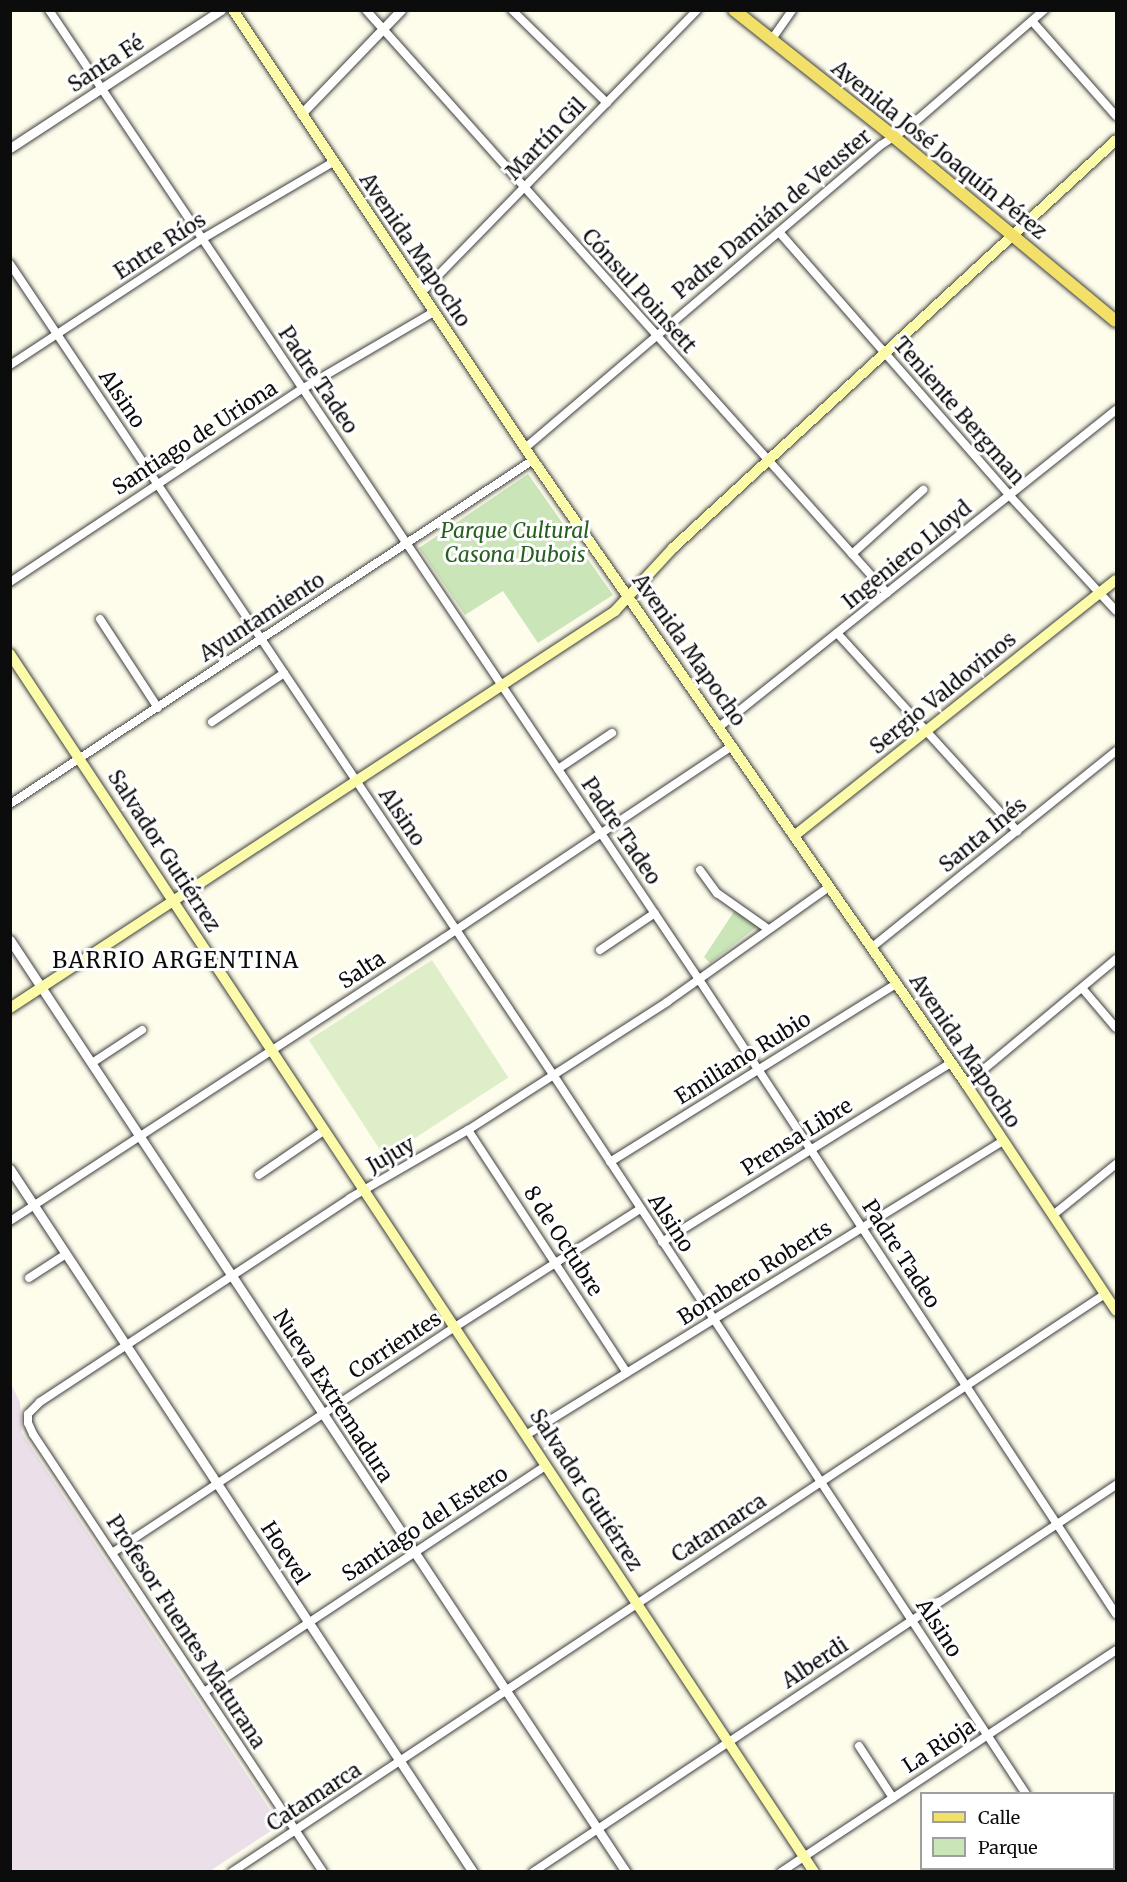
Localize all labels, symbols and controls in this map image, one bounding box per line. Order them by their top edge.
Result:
street label: Santa Fé [63,30,149,98]
street label: Avenida José Joaquín Pérez [826,55,1052,245]
street label: Martín Gil [501,93,591,185]
street label: Padre Damián de Veuster [668,124,876,304]
street label: Avenida Mapocho [354,168,476,332]
street label: Entre Ríos [110,207,210,285]
street label: Cónsul Poinsett [577,224,701,358]
street label: Padre Tadeo [273,322,363,438]
street label: Teniente Bergman [888,332,1030,490]
street label: Alsino [93,365,151,433]
street label: Santiago de Uriona [108,375,282,501]
street label: Ingeniero Lloyd [837,495,977,615]
park label: Parque Cultural Casona Dubois [441,518,589,568]
street label: Ayuntamiento [195,567,329,667]
street label: Avenida Mapocho [627,569,751,731]
street label: Sergio Valdovinos [865,626,1021,760]
street label: Salvador Gutiérrez [102,765,226,937]
street label: Padre Tadeo [576,773,666,889]
street label: Alsino [373,783,431,851]
street label: Santa Inés [934,792,1032,878]
street label: Salta [334,946,390,994]
district label: BARRIO ARGENTINA [52,948,300,974]
street label: Avenida Mapocho [904,969,1026,1133]
street label: Emiliano Rubio [671,1006,815,1110]
street label: Prensa Libre [737,1093,857,1181]
street label: Jujuy [363,1131,419,1179]
street label: 8 de Octubre [518,1181,608,1301]
street label: Alsino [643,1189,699,1257]
street label: Padre Tadeo [857,1195,945,1313]
street label: Bombero Roberts [673,1216,837,1330]
street label: Nueva Extremadura [268,1305,398,1487]
street label: Corrientes [344,1306,446,1384]
street label: Salvador Gutiérrez [524,1404,648,1576]
street label: Santiago del Estero [337,1461,513,1587]
street label: Catamarca [667,1488,771,1568]
street label: Profesor Fuentes Maturana [101,1511,271,1753]
street label: Hoevel [255,1517,315,1589]
street label: Alsino [911,1594,967,1662]
street label: Alberdi [777,1632,853,1694]
street label: La Rioja [898,1713,980,1779]
street label: Catamarca [262,1757,366,1837]
legend [920,1792,1115,1870]
text: Calle [978,1806,1020,1829]
text: Parque [978,1836,1038,1859]

